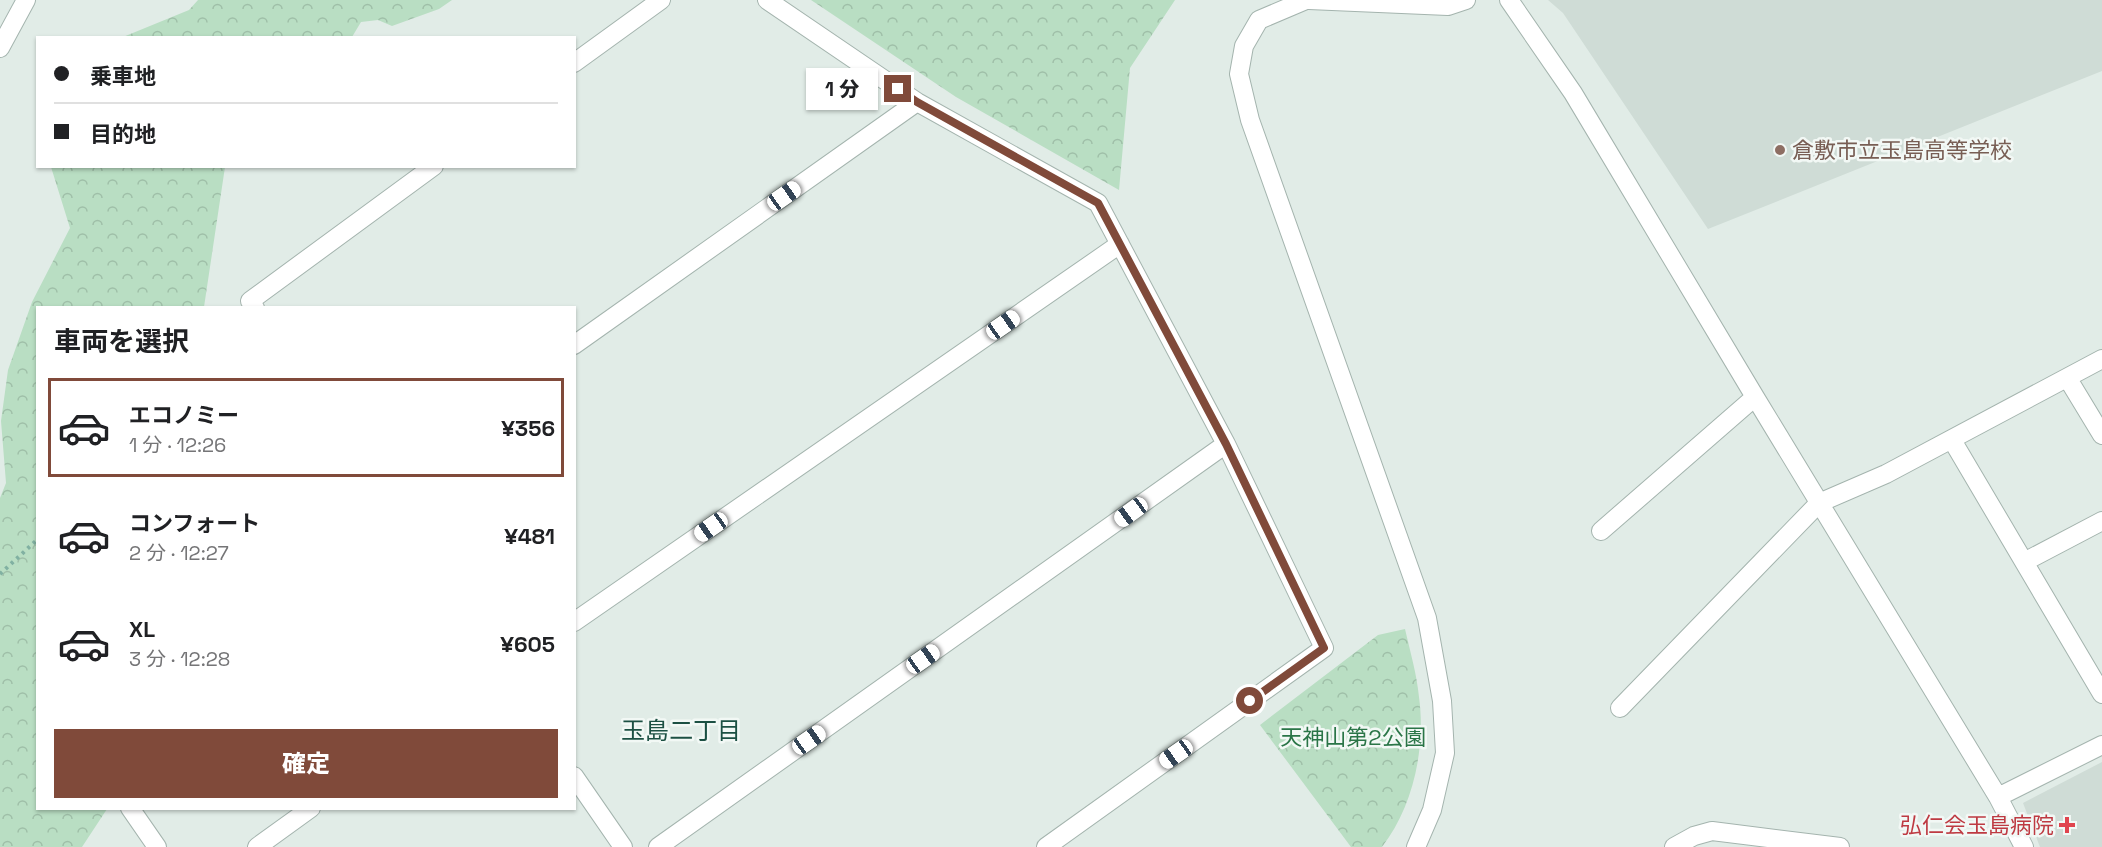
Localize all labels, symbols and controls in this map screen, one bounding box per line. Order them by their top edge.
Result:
text: 乗車地 [90,62,156,90]
callout: 1 分 [805,68,877,110]
route end [884,75,911,102]
text: 1 分 [825,76,859,102]
text: 目的地 [90,120,156,148]
place label: 倉敷市立玉島高等学校 [1792,136,2012,164]
marker: 倉敷市立玉島高等学校 [1773,143,1787,157]
car [764,178,804,214]
car [983,307,1023,343]
text: 車両を選択 [54,324,189,359]
icon: car [57,401,111,455]
text: エコノミー [129,401,239,429]
text: ¥356 [501,414,555,442]
text: 1 分 · 12:26 [129,432,226,458]
car [1111,494,1151,530]
icon: car [57,509,111,563]
text: コンフォート [129,509,260,537]
car [691,509,731,545]
text: ¥481 [504,522,555,550]
text: 2 分 · 12:27 [129,540,229,566]
text: XL [129,615,155,643]
icon: car [57,617,111,671]
text: ¥605 [500,630,555,658]
car [903,641,943,677]
text: 3 分 · 12:28 [129,646,230,672]
route start [1236,687,1263,714]
district label: 玉島二丁目 [621,715,741,746]
car [789,722,829,758]
park label: 天神山第2公園 [1280,723,1426,751]
button: 確定 [54,729,558,798]
car [1156,736,1196,772]
place label: 弘仁会玉島病院 [1900,811,2054,839]
marker: 弘仁会玉島病院 [2058,816,2076,834]

